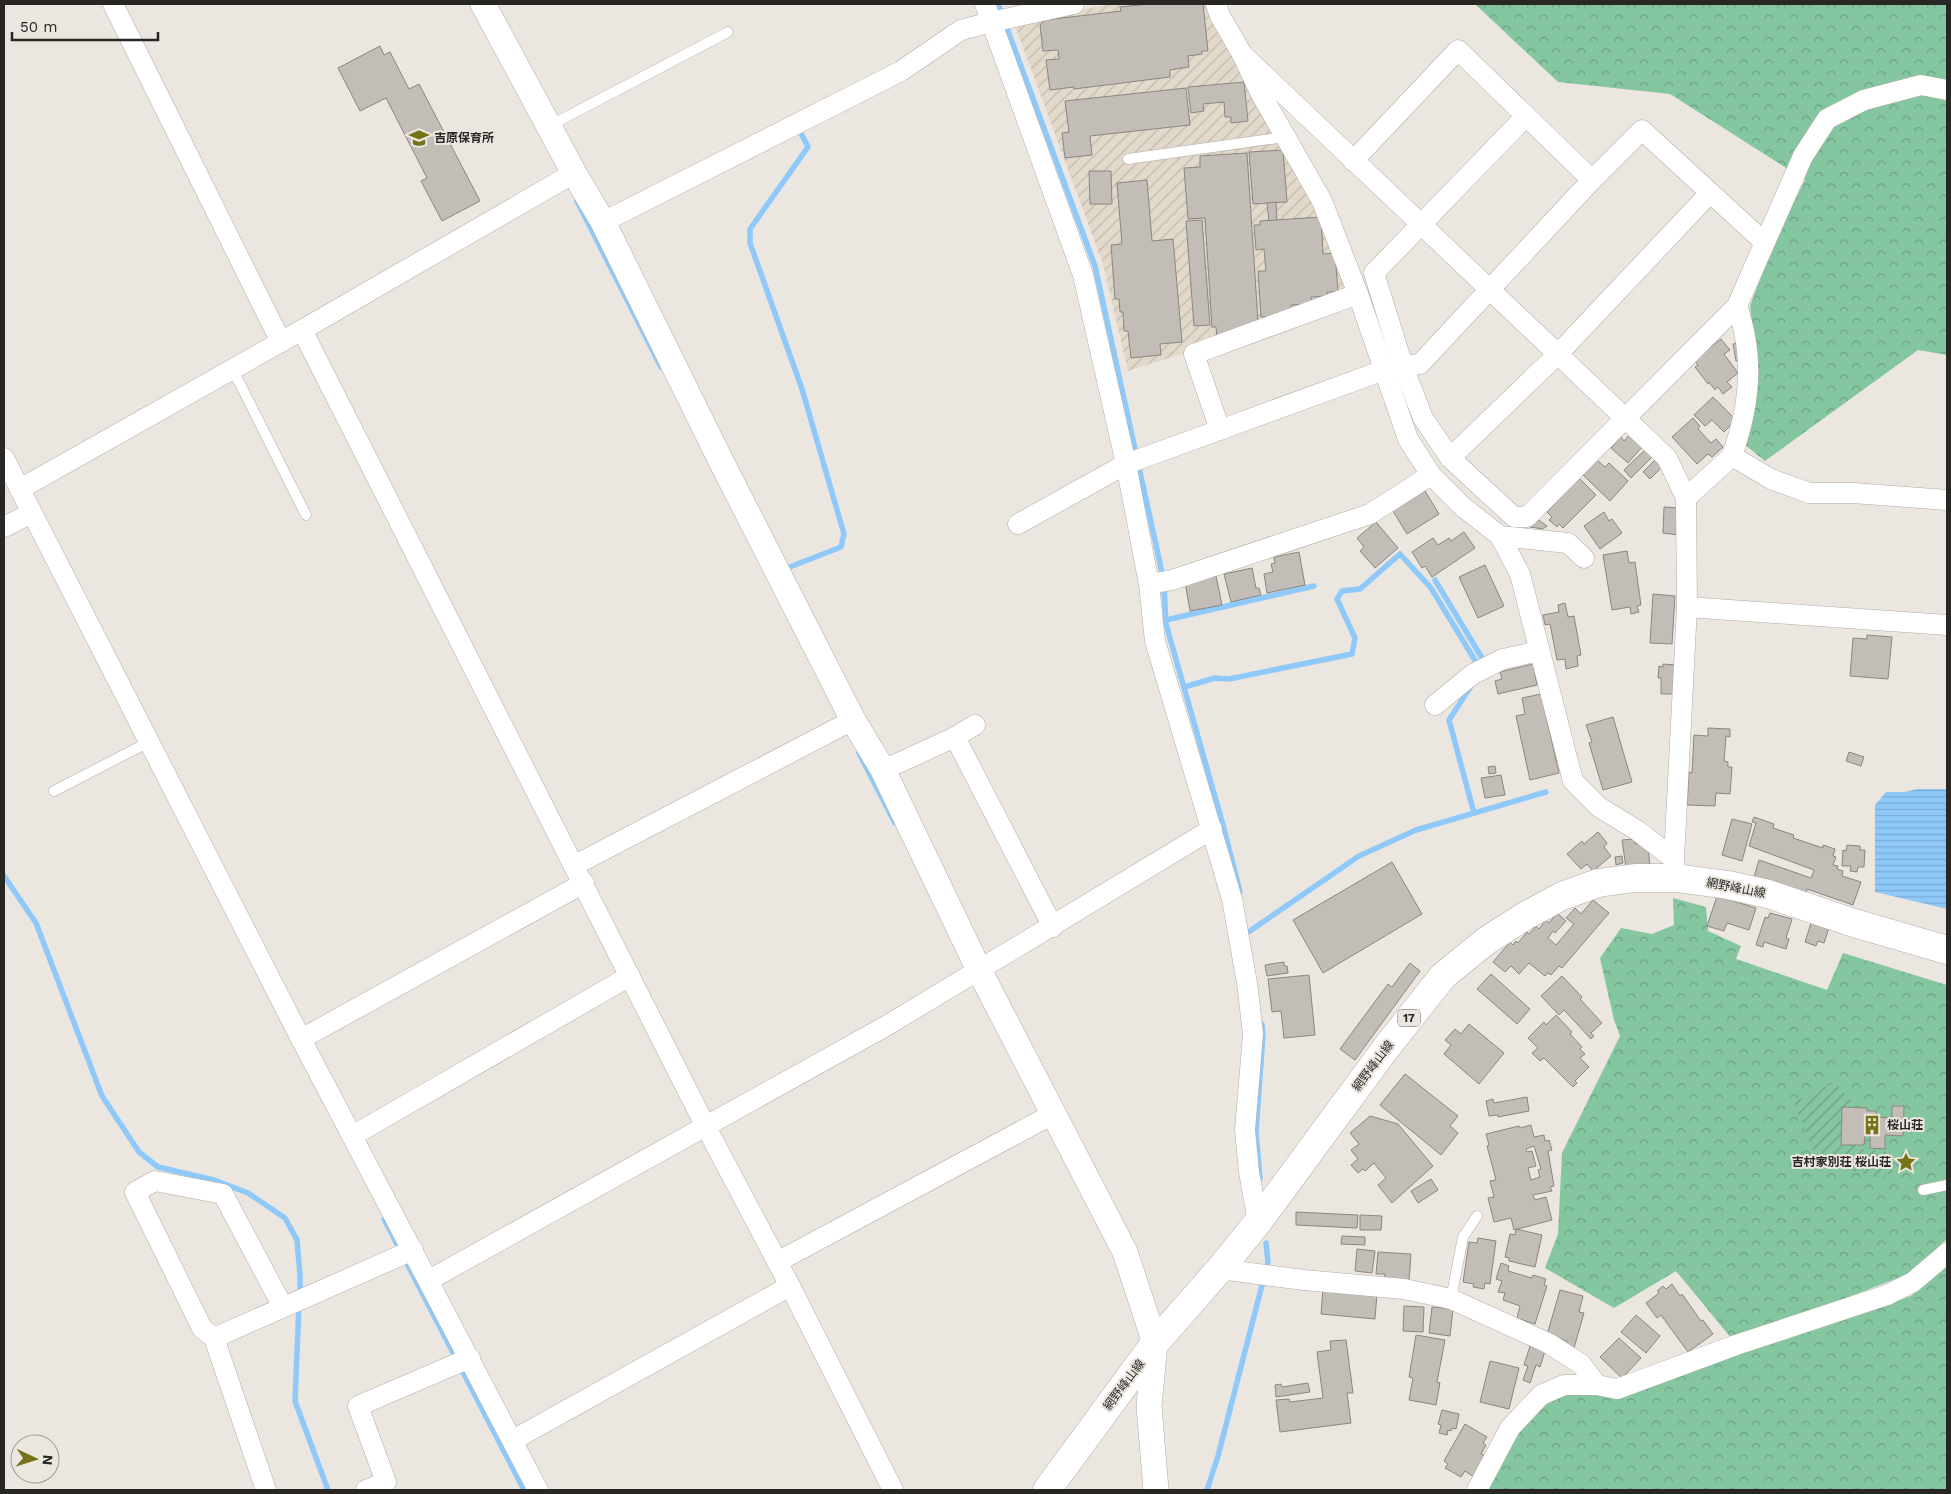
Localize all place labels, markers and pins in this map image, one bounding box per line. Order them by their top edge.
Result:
school or university icon: 吉原保育所 [408,127,430,149]
place label: 吉原保育所 [434,131,494,145]
building icon: 桜山荘 [1861,1114,1883,1136]
place label: 桜山荘 [1887,1118,1923,1132]
place icon: 吉村家別荘 桜山荘 [1895,1151,1917,1173]
place label: 吉村家別荘 桜山荘 [1792,1155,1891,1169]

